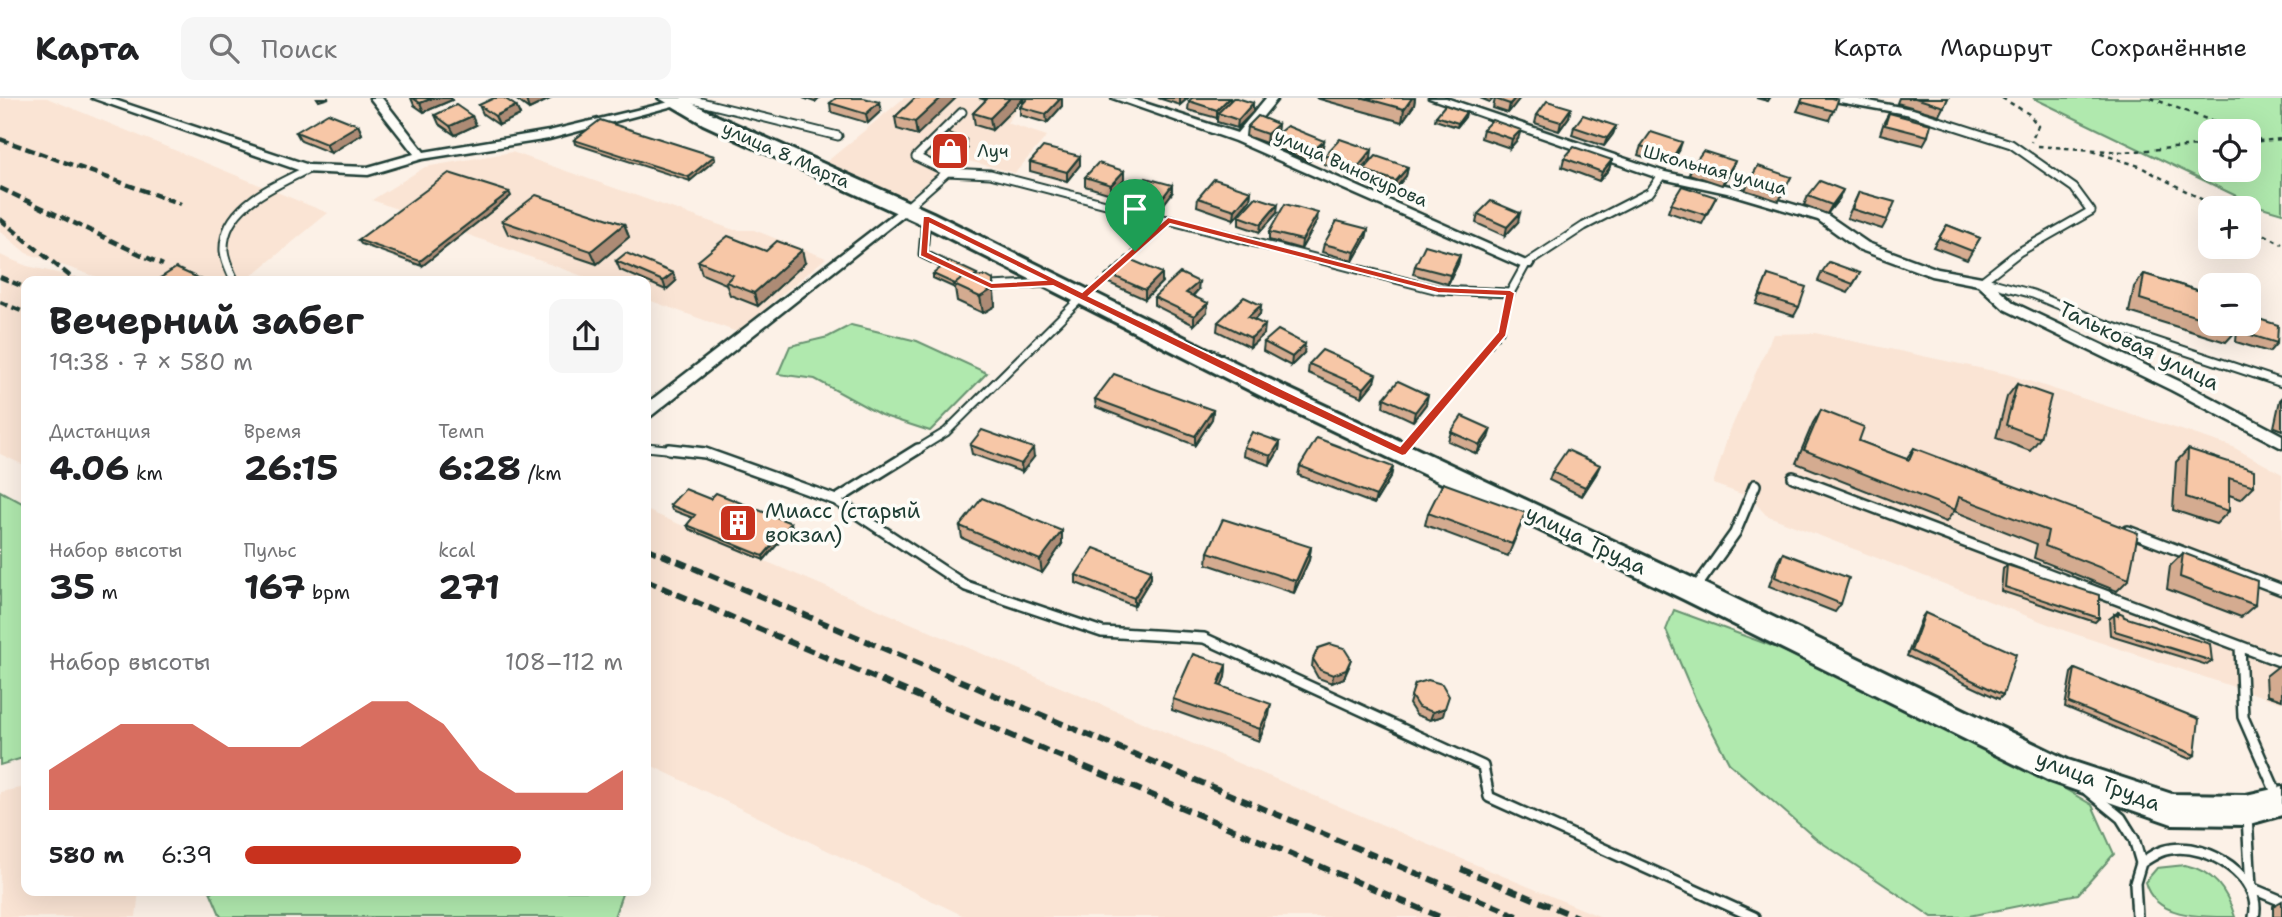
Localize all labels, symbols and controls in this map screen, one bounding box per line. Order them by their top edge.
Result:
search box [181,17,671,80]
text: Карта [35,26,139,71]
icon: search [205,29,243,67]
text: Поиск [261,31,337,66]
text: Карта [1834,32,1902,64]
text: Маршрут [1940,32,2052,64]
text: Сохранённые [2090,32,2247,64]
street label: улица 8 Марта [719,116,853,194]
map controls [2198,119,2261,336]
button: locate [2198,119,2261,182]
street label: улица Винокурова [1270,123,1432,213]
shop icon: Луч [929,130,971,172]
place label: Луч [977,139,1008,163]
street label: Школьная улица [1640,139,1790,201]
pin [1105,179,1165,251]
icon: arrive [1116,190,1154,228]
button: + [2198,196,2261,259]
button: − [2198,273,2261,336]
text: Вечерний забег [49,295,364,346]
street label: Тальковая улица [2054,295,2224,397]
button: share [549,299,623,373]
text: 19:38 · 7 × 580 m [49,347,253,377]
text: Дистанция [49,419,151,444]
text: Время [244,419,302,444]
text: Темп [438,419,484,444]
text: 4.06 [49,444,130,491]
text: 26:15 [244,444,338,491]
text: 6:28 [438,444,521,491]
text: km [130,461,163,486]
text: /km [521,461,562,486]
place label: Миасс (старый вокзал) [765,497,921,549]
street label: улица Труда [1521,499,1651,581]
building icon: Миасс (старый вокзал) [717,502,759,544]
text: Набор высоты [49,538,182,563]
text: Пульс [244,538,297,563]
text: kcal [438,538,475,563]
text: 35 [49,563,95,610]
text: 167 [244,563,306,610]
text: 271 [438,563,500,610]
text: m [95,580,118,605]
text: bpm [306,580,350,605]
text: Набор высоты [49,647,210,677]
text: 108–112 m [505,647,623,677]
street label: улица Труда [2032,744,2164,818]
text: 580 m [49,840,124,870]
text: 6:39 [161,840,212,870]

